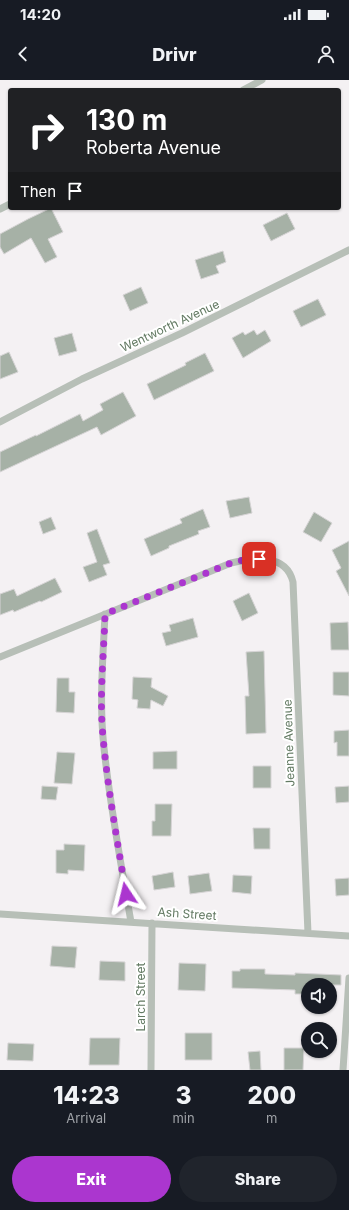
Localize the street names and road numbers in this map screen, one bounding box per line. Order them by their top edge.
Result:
street label: Wentworth Avenue [118,296,222,355]
street label: Jeanne Avenue [279,699,298,787]
street label: Ash Street [157,904,217,923]
street label: Larch Street [133,962,148,1032]

